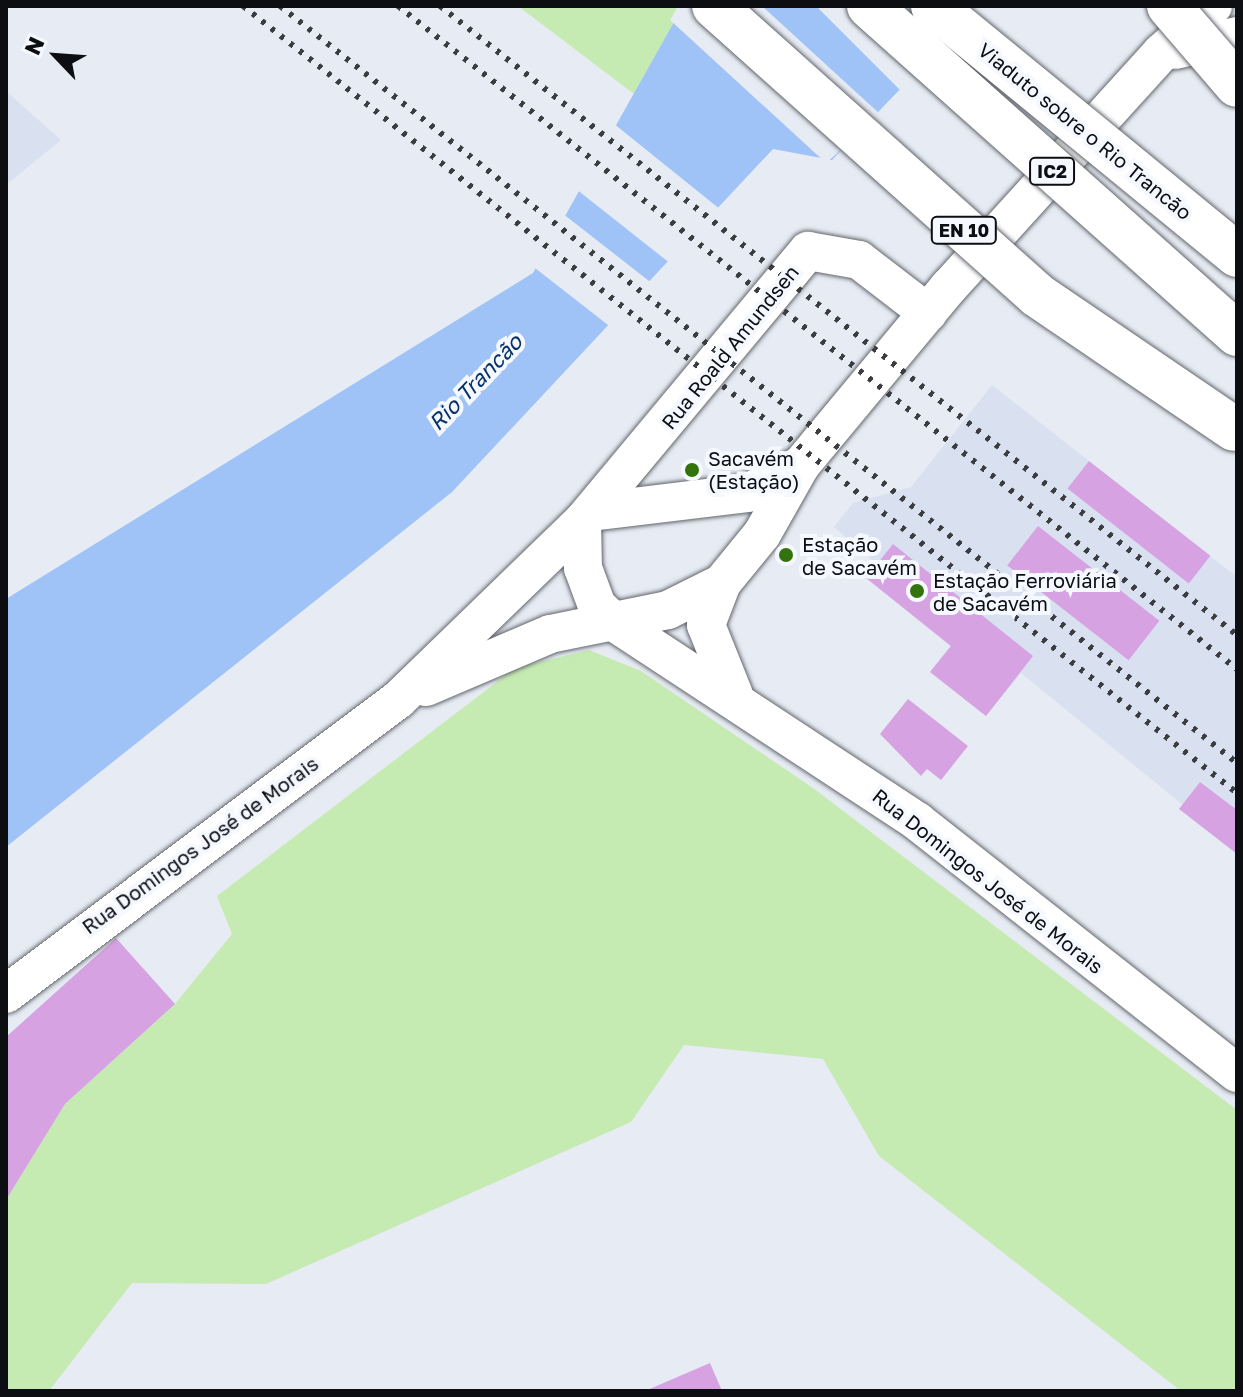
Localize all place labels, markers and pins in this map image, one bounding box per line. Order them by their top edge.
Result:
place label: Sacavém (Estação) [708,446,799,493]
marker: Sacavém (Estação) [683,461,701,479]
place label: Estação de Sacavém [802,532,917,579]
marker: Estação de Sacavém [777,546,795,564]
place label: Estação Ferroviária de Sacavém [933,568,1117,615]
marker: Estação Ferroviária de Sacavém [908,582,926,600]

